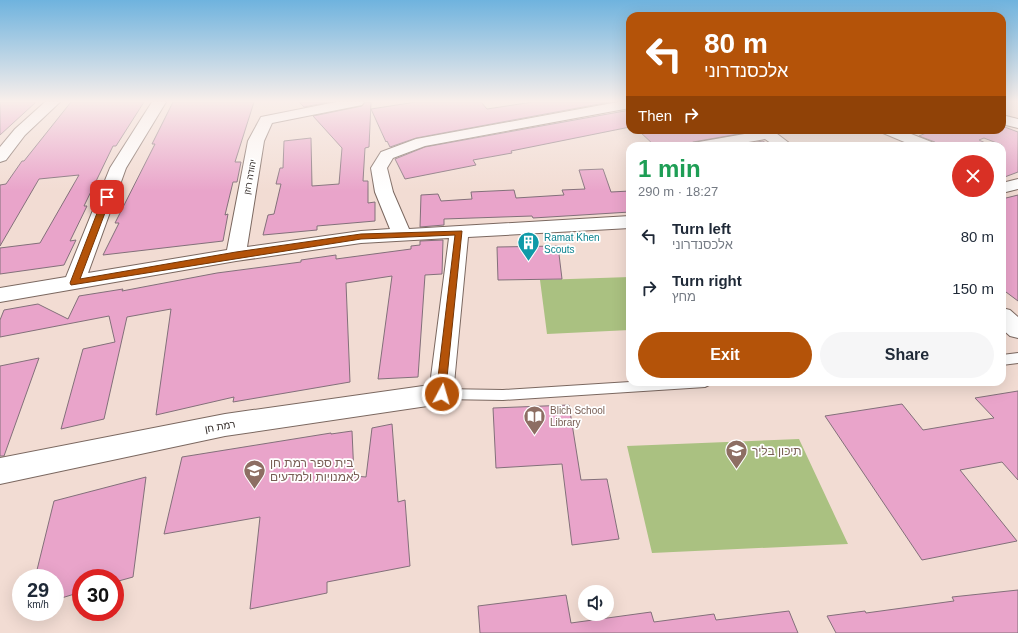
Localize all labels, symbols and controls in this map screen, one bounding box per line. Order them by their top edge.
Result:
icon: left [638,28,690,80]
text: 80 m [704,28,768,59]
text: אלכסנדרוני [704,61,788,81]
icon: right [680,104,702,126]
text: Then [638,107,672,124]
text: 1 min [638,155,701,182]
button: close [952,155,994,197]
street label: יהודה רוזן [242,159,258,195]
pin [90,180,124,214]
text: 290 m · 18:27 [638,184,718,199]
icon: arrive [96,186,118,208]
text: Turn left [672,220,731,237]
icon: left [638,225,660,247]
text: 80 m [961,228,994,245]
building icon: Ramat Khen Scouts [516,230,542,263]
place label: Ramat Khen Scouts [544,232,600,255]
text: אלכסנדרוני [672,237,733,252]
text: Turn right [672,272,742,289]
icon: right [638,277,660,299]
text: 150 m [952,280,994,297]
text: מחץ [672,289,696,304]
button: Exit [638,332,812,378]
button: Share [820,332,994,378]
position arrow [421,373,463,415]
library icon: Blich School Library [521,403,547,436]
place label: Blich School Library [550,405,605,428]
street label: רמת חן [204,418,236,435]
school or university icon: תיכון בליך [724,438,750,471]
place label: תיכון בליך [752,444,802,458]
place label: בית ספר רמת חן לאמנויות ולמדעים [270,456,360,484]
school or university icon: בית ספר רמת חן לאמנויות ולמדעים [242,457,268,490]
speed limit sign: 30 [72,569,124,621]
text: 29 [27,579,49,601]
map controls [578,585,614,621]
button: sound [578,585,614,621]
text: km/h [27,599,49,610]

